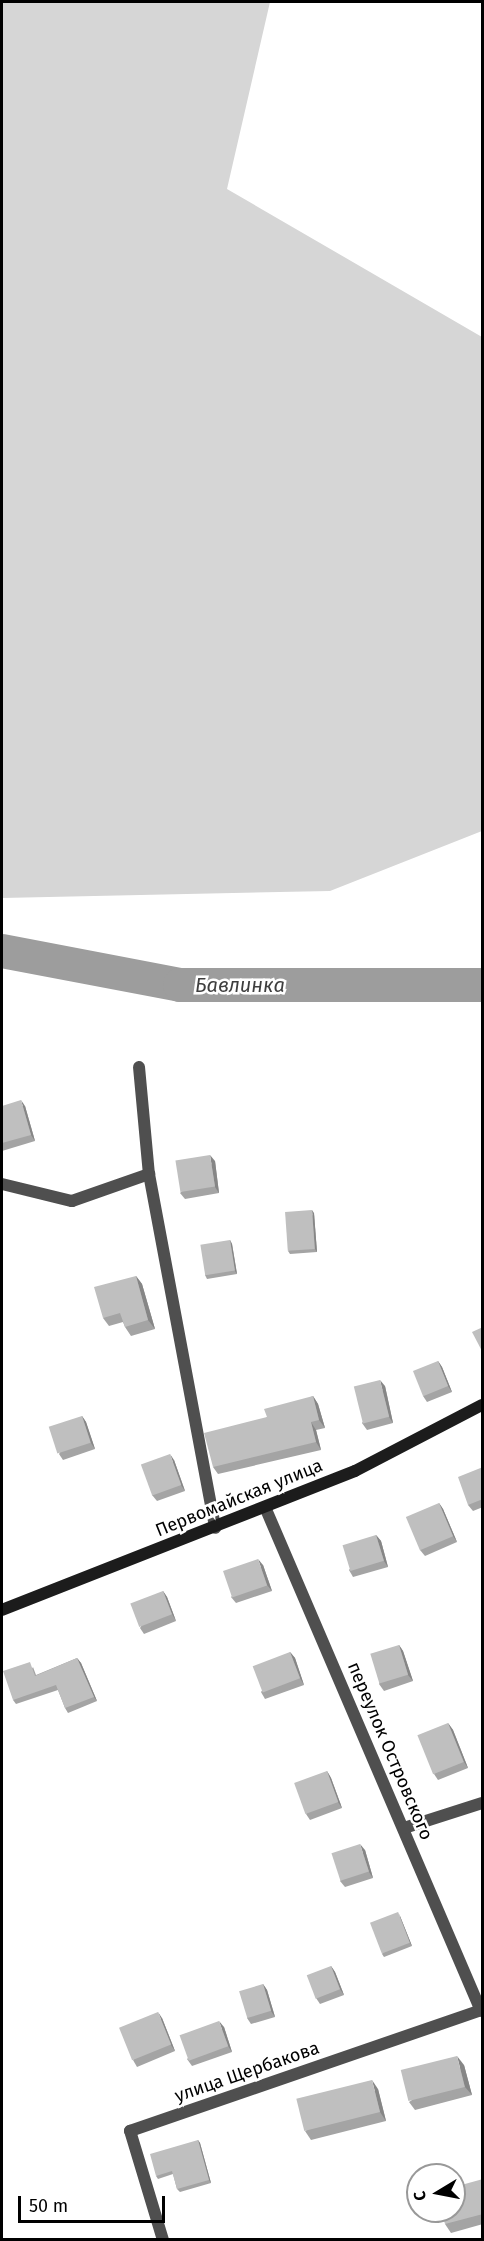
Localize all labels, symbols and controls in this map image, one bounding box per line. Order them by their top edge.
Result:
water label: Бавлинка [195,973,285,997]
street label: Первомайская улица [152,1455,326,1541]
street label: переулок Островского [343,1659,437,1843]
street label: улица Щербакова [172,2037,322,2107]
north arrow [406,2163,466,2223]
scale bar [21,2184,168,2222]
text: С [410,2190,430,2202]
text: 50 m [29,2195,68,2217]

